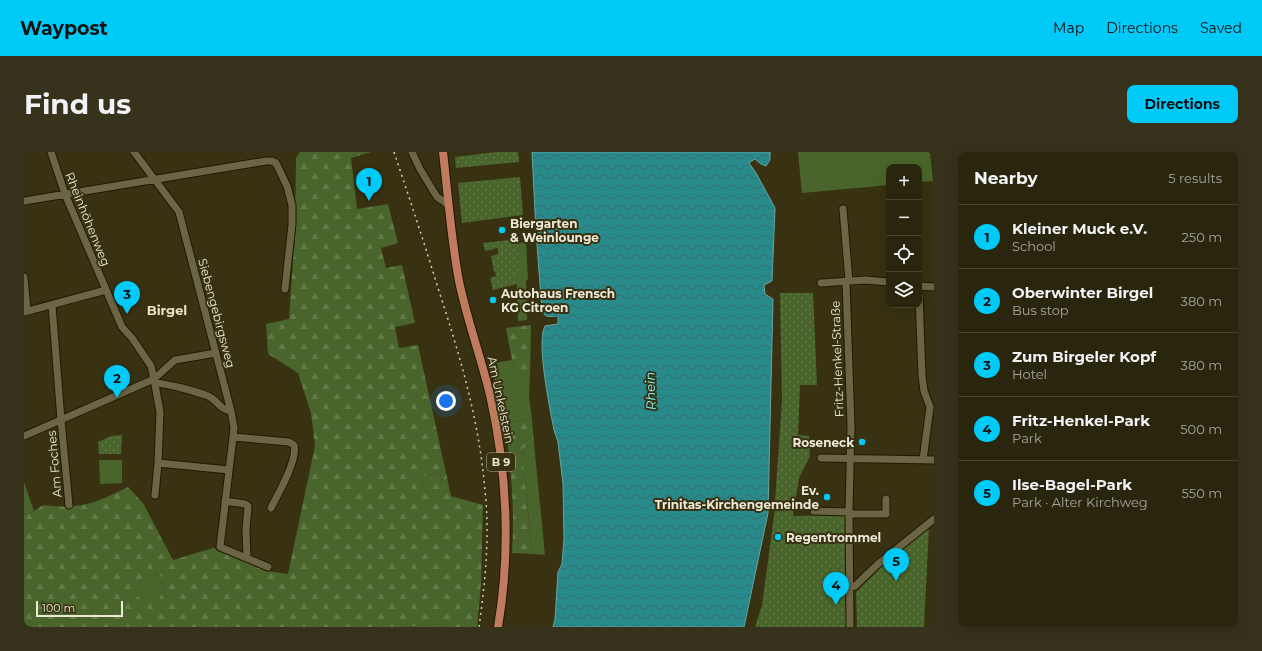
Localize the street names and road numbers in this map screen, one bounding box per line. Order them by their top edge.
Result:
street label: Rheinhöhenweg [62,170,114,268]
street label: Siebengebirgsweg [195,257,239,369]
street label: Fritz-Henkel-Straße [827,300,847,418]
street label: Am Unkelstein [484,355,518,445]
street label: Am Foches [44,430,64,498]
road number: B 9 [487,453,515,471]

